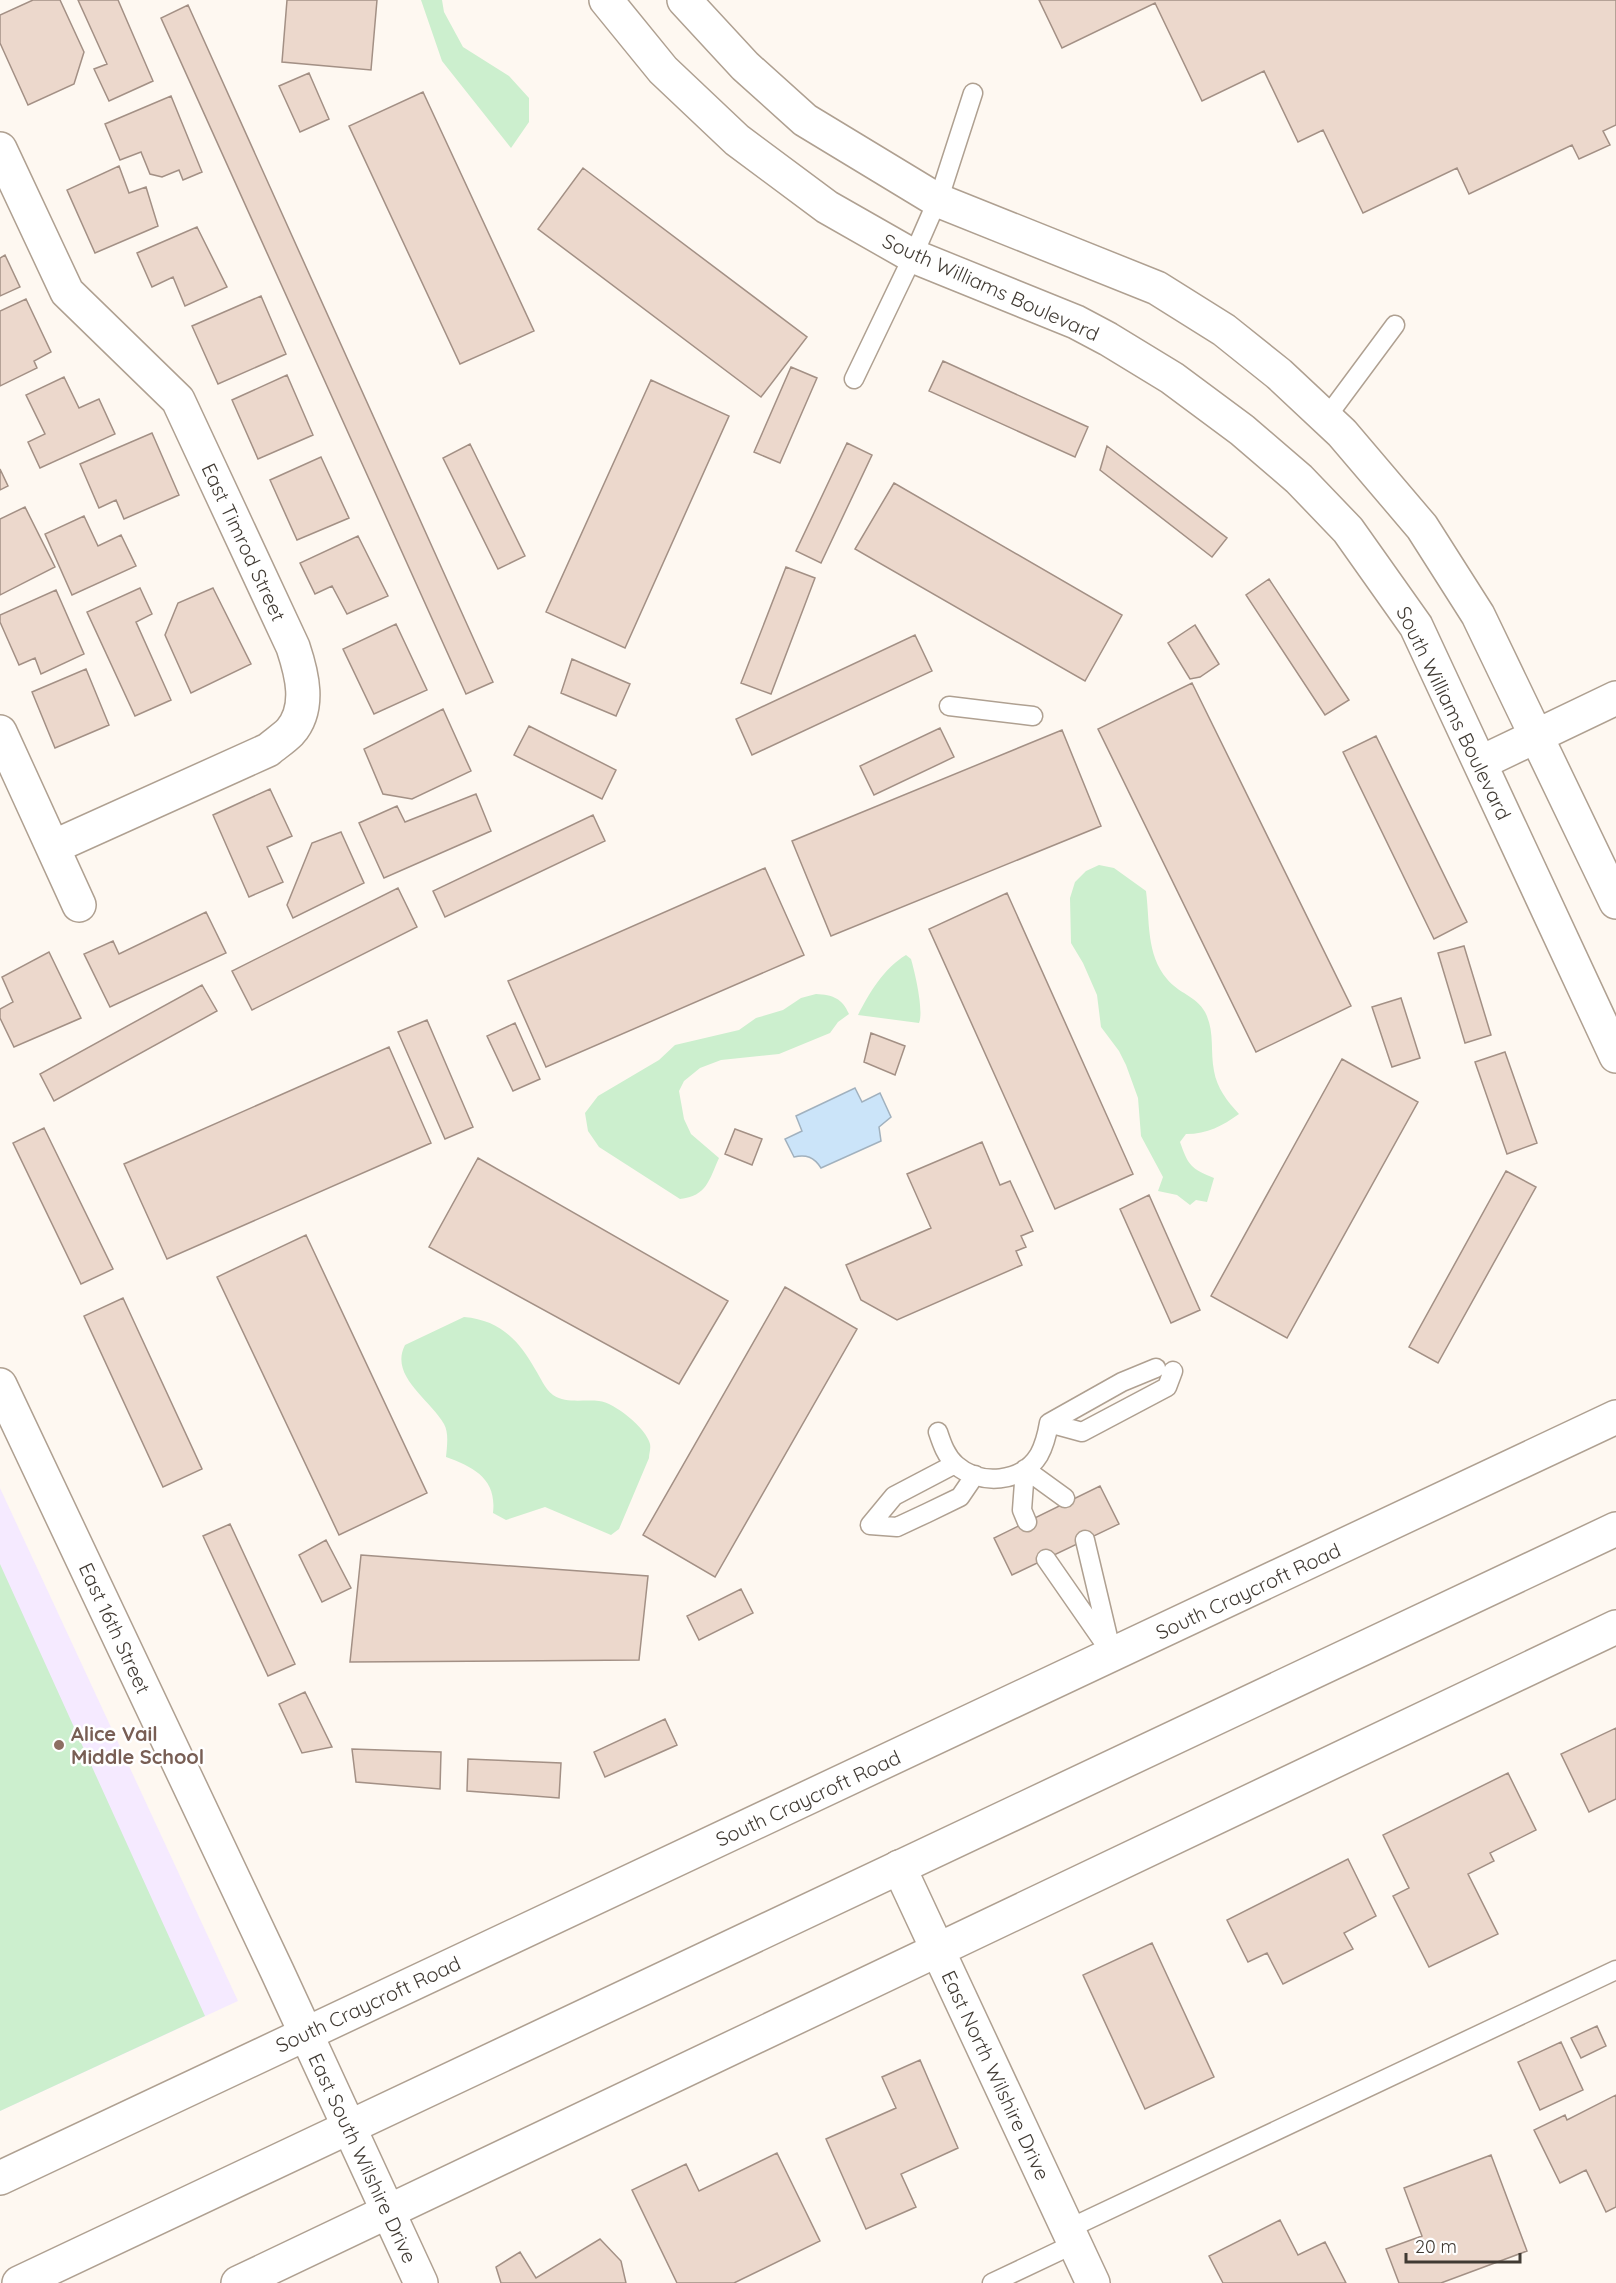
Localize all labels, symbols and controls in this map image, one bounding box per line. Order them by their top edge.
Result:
street label: South Williams Boulevard [879,228,1103,346]
street label: East Timrod Street [196,459,292,625]
street label: South Williams Boulevard [1391,602,1517,824]
street label: South Craycroft Road [1152,1537,1344,1645]
street label: East 16th Street [74,1559,156,1698]
place label: Alice Vail Middle School [71,1721,204,1769]
marker: Alice Vail Middle School [52,1738,66,1752]
street label: South Craycroft Road [712,1744,904,1852]
street label: South Craycroft Road [272,1950,464,2058]
street label: East North Wilshire Drive [936,1966,1056,2184]
street label: East South Wilshire Drive [303,2049,423,2267]
scale bar [1406,2226,1520,2264]
text: 20 m [1415,2235,1457,2258]

